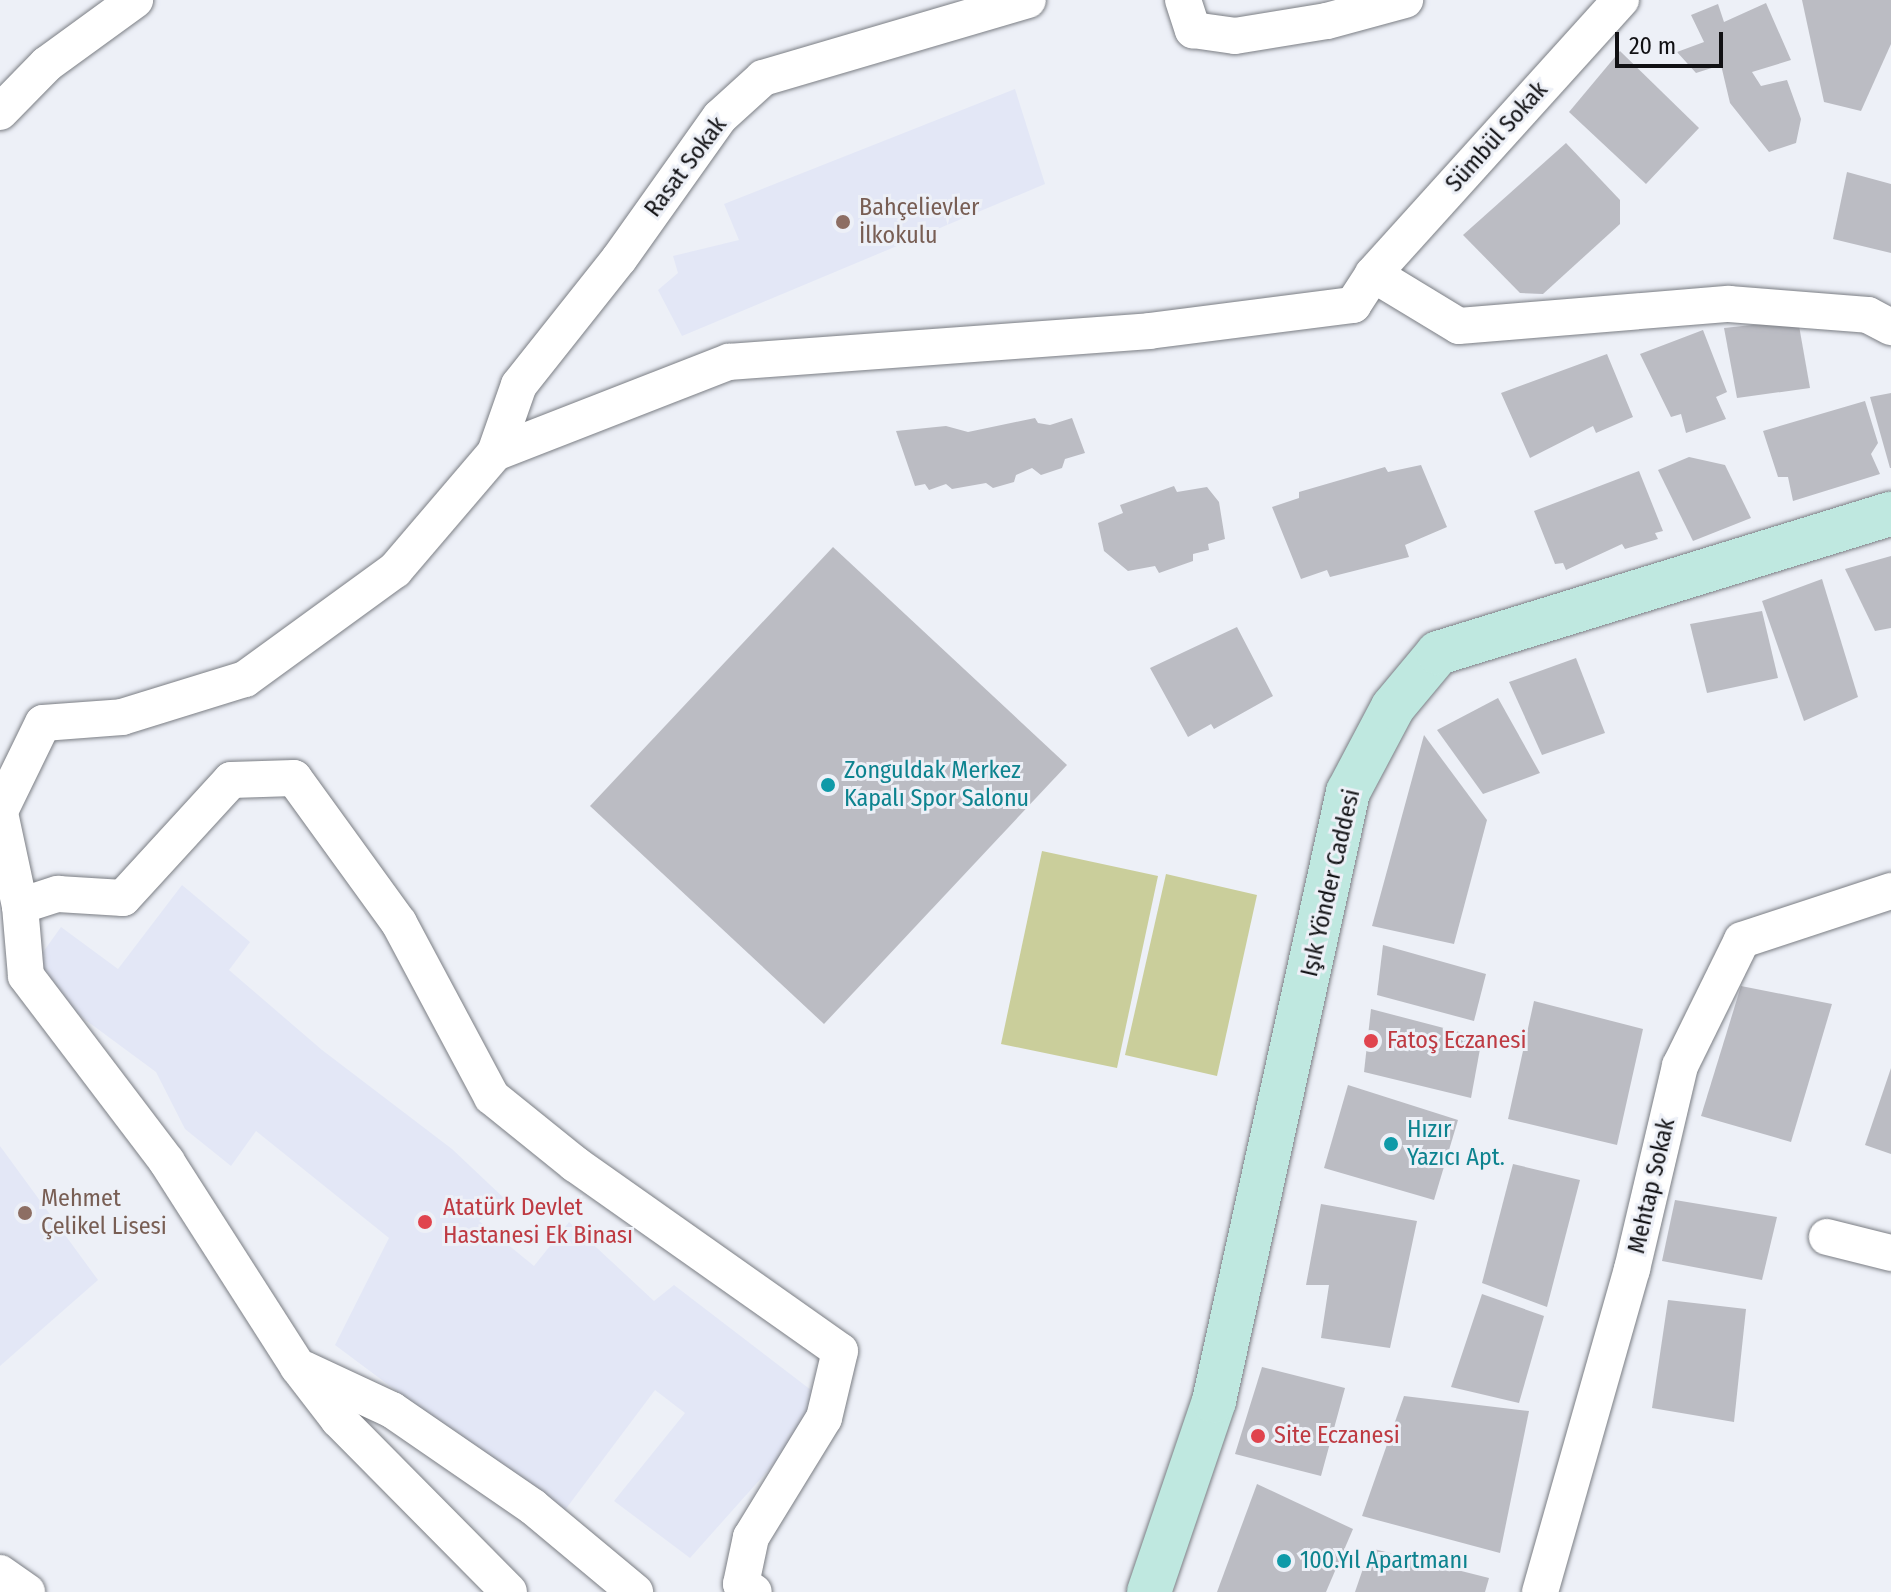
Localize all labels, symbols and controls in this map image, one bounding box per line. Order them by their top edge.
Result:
scale bar [1619,16,1727,66]
text: 20 m [1629,32,1676,60]
street label: Sümbül Sokak [1440,76,1554,198]
street label: Rasat Sokak [639,111,733,223]
place label: Bahçelievler İlkokulu [859,194,979,250]
marker: Bahçelievler İlkokulu [834,213,852,231]
place label: Zonguldak Merkez Kapalı Spor Salonu [844,757,1029,813]
marker: Zonguldak Merkez Kapalı Spor Salonu [819,776,837,794]
street label: Işık Yönder Caddesi [1295,786,1367,980]
place label: Fatoş Eczanesi [1387,1027,1527,1055]
marker: Fatoş Eczanesi [1362,1032,1380,1050]
place label: Hızır Yazıcı Apt. [1407,1116,1505,1172]
street label: Mehtap Sokak [1622,1116,1682,1256]
marker: Hızır Yazıcı Apt. [1382,1135,1400,1153]
place label: Mehmet Çelikel Lisesi [41,1185,167,1241]
place label: Atatürk Devlet Hastanesi Ek Binası [443,1194,633,1250]
marker: Mehmet Çelikel Lisesi [16,1204,34,1222]
marker: Atatürk Devlet Hastanesi Ek Binası [414,1211,436,1233]
place label: Site Eczanesi [1274,1422,1400,1450]
marker: Site Eczanesi [1249,1427,1267,1445]
place label: 100.Yıl Apartmanı [1300,1547,1468,1575]
marker: 100.Yıl Apartmanı [1275,1552,1293,1570]

